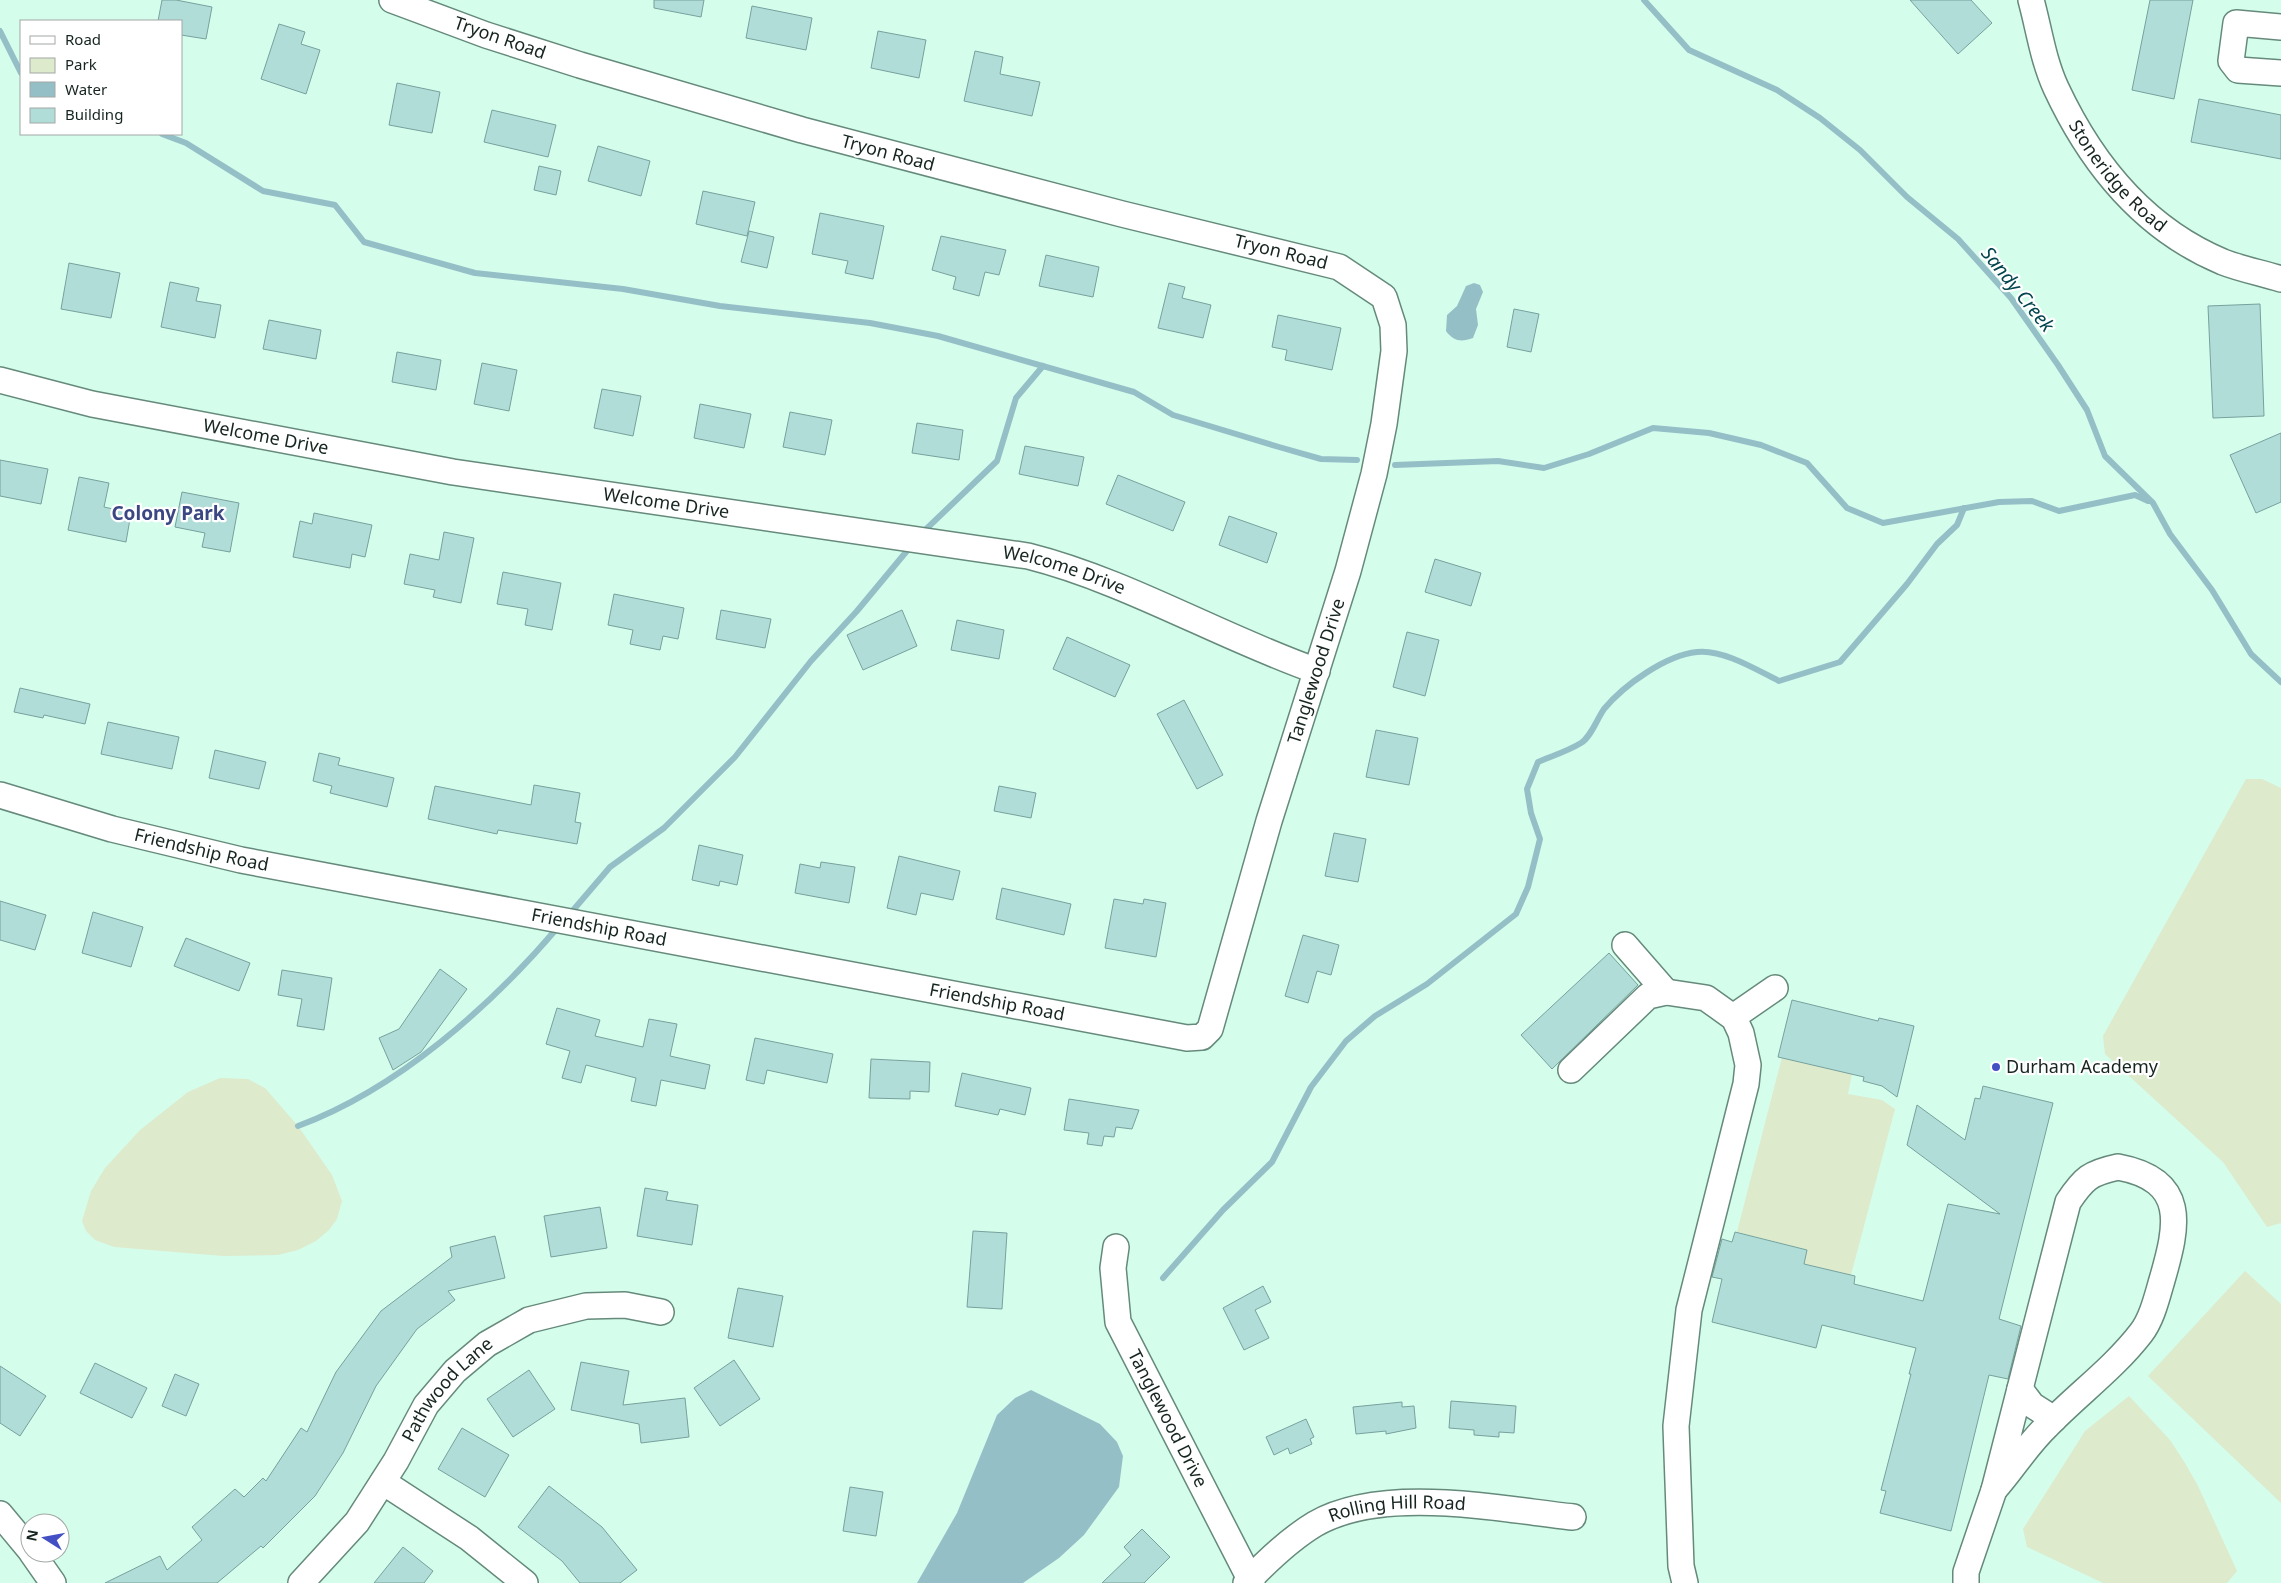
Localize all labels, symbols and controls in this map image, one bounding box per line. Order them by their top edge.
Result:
street label: Tryon Road [451,10,549,64]
legend [20,20,182,135]
text: Road [65,29,101,49]
text: Park [65,54,97,74]
text: Water [65,79,107,99]
text: Building [65,104,123,124]
street label: Stoneridge Road [2064,115,2172,237]
street label: Tryon Road [839,128,938,176]
street label: Tryon Road [1232,228,1331,274]
water label: Sandy Creek [1976,241,2061,338]
street label: Welcome Drive [201,412,331,459]
street label: Welcome Drive [602,481,731,523]
district label: Colony Park [111,500,225,526]
street label: Welcome Drive [1002,540,1129,599]
street label: Tanglewood Drive [1281,595,1350,747]
street label: Friendship Road [132,822,271,876]
street label: Friendship Road [530,902,669,951]
street label: Friendship Road [928,977,1067,1026]
place label: Durham Academy [2006,1054,2159,1078]
marker: Durham Academy [1990,1061,2002,1073]
street label: Pathwood Lane [396,1331,497,1446]
street label: Tanglewood Drive [1123,1345,1214,1491]
street label: Rolling Hill Road [1325,1489,1467,1527]
north arrow [20,1513,70,1563]
text: N [21,1528,42,1543]

